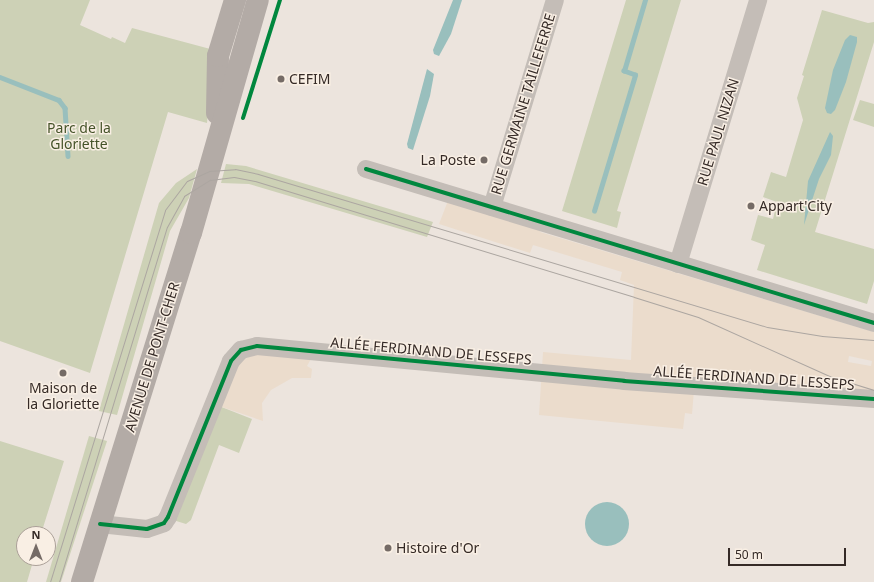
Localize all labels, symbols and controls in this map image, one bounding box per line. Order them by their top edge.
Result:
street label: RUE GERMAINE TAILLEFERRE [487,11,559,197]
place label: CEFIM [289,71,330,87]
marker: CEFIM [276,74,286,84]
street label: RUE PAUL NIZAN [694,76,742,188]
park label: Parc de la Gloriette [47,120,111,152]
place label: La Poste [421,152,476,168]
marker: La Poste [479,155,489,165]
place label: Appart'City [759,198,832,214]
marker: Appart'City [746,201,756,211]
street label: AVENUE DE PONT-CHER [121,280,183,434]
street label: ALLÉE FERDINAND DE LESSEPS [330,334,532,368]
street label: ALLÉE FERDINAND DE LESSEPS [653,363,855,393]
marker: Maison de la Gloriette [58,368,68,378]
place label: Maison de la Gloriette [27,380,99,412]
north arrow [16,526,56,566]
text: N [32,527,40,542]
place label: Histoire d'Or [396,540,479,556]
scale bar [730,540,848,566]
marker: Histoire d'Or [383,543,393,553]
text: 50 m [735,546,763,563]

